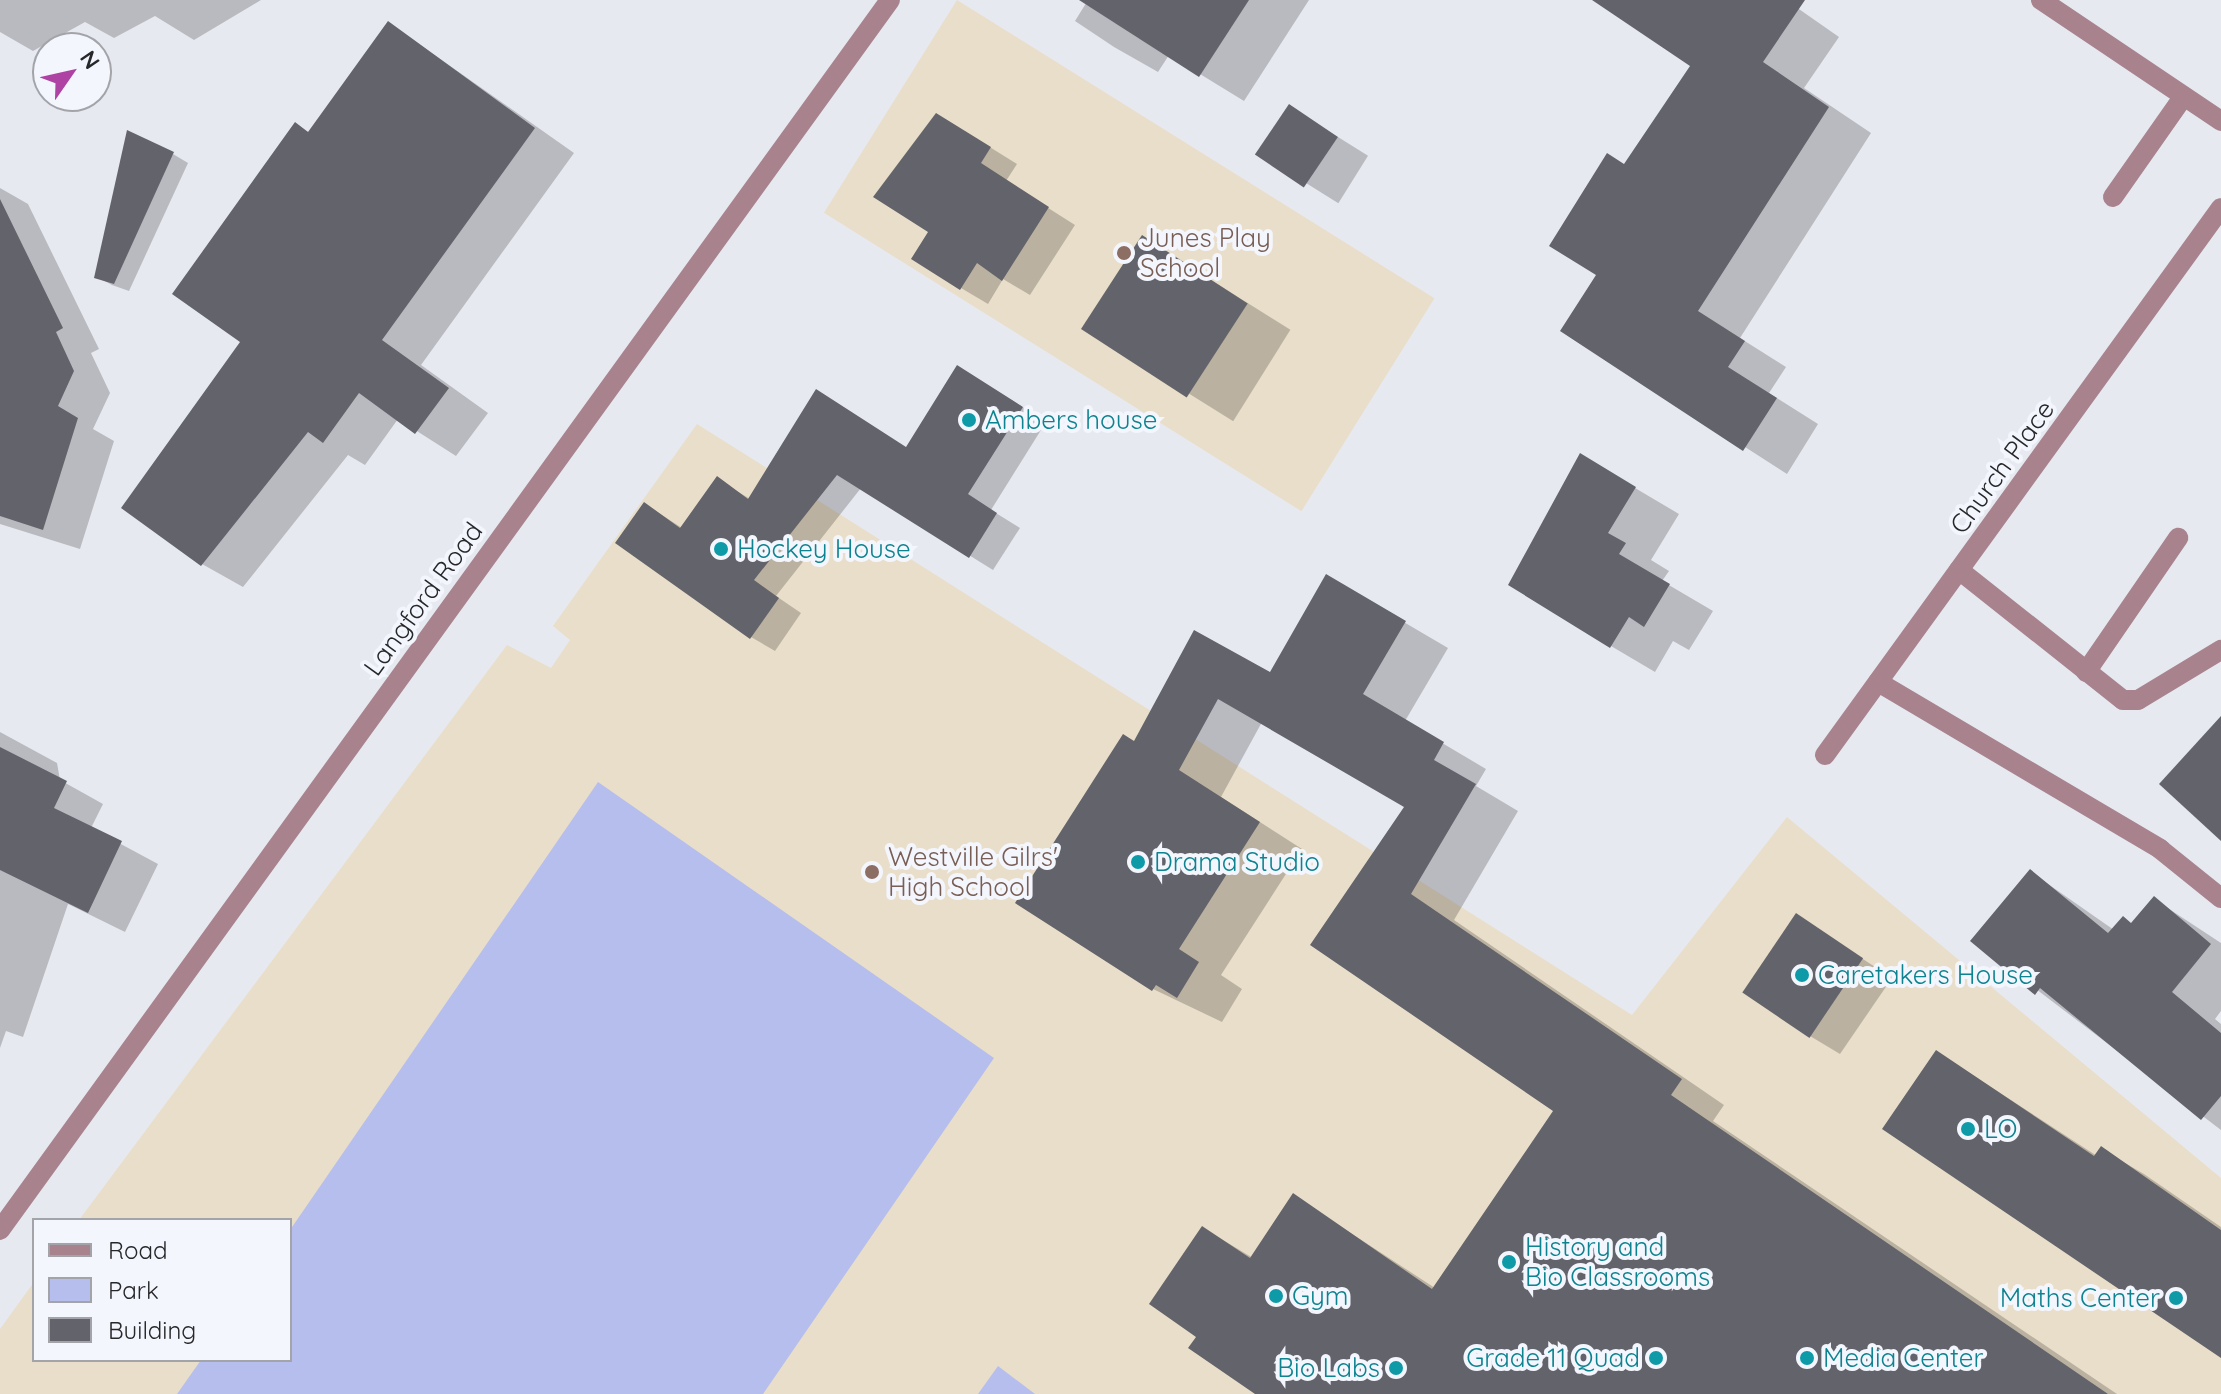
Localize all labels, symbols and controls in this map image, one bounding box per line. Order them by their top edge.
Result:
north arrow [32,32,112,112]
text: N [74,45,106,74]
place label: Junes Play School [1140,222,1271,284]
marker: Junes Play School [1115,244,1133,262]
street label: Church Place [1943,394,2061,540]
place label: Ambers house [985,404,1157,436]
marker: Ambers house [960,411,978,429]
street label: Langford Road [357,516,489,682]
place label: Hockey House [737,533,911,565]
marker: Hockey House [712,540,730,558]
place label: Westville Gilrs' High School [888,841,1058,902]
place label: Drama Studio [1154,846,1320,878]
marker: Drama Studio [1129,853,1147,871]
marker: Westville Gilrs' High School [863,863,881,881]
place label: Caretakers House [1818,959,2033,991]
marker: Caretakers House [1793,966,1811,984]
place label: LO [1984,1113,2017,1145]
marker: LO [1959,1120,1977,1138]
legend [32,1218,292,1362]
place label: History and Bio Classrooms [1525,1231,1710,1292]
text: Road [108,1235,168,1265]
marker: History and Bio Classrooms [1500,1253,1518,1271]
text: Park [108,1275,159,1305]
place label: Gym [1292,1280,1349,1312]
place label: Maths Center [2000,1282,2160,1314]
marker: Gym [1267,1287,1285,1305]
marker: Maths Center [2167,1289,2185,1307]
text: Building [108,1315,196,1345]
place label: Grade 11 Quad [1466,1342,1640,1374]
place label: Media Center [1823,1342,1983,1374]
marker: Grade 11 Quad [1647,1349,1665,1367]
marker: Media Center [1798,1349,1816,1367]
place label: Bio Labs [1277,1352,1380,1384]
marker: Bio Labs [1387,1359,1405,1377]

